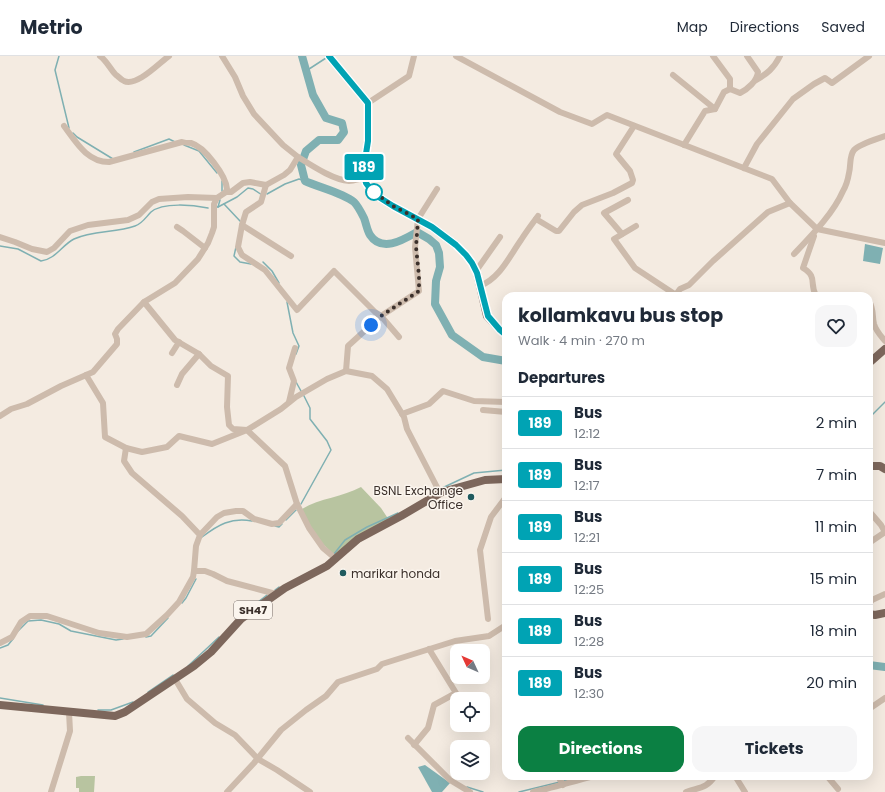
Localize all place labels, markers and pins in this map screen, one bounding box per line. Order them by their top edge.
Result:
unlabelled marker [365,183,383,201]
place label: BSNL Exchange Office [374,482,463,513]
marker: BSNL Exchange Office [466,492,476,502]
place label: marikar honda [351,565,440,582]
marker: marikar honda [338,568,348,578]

